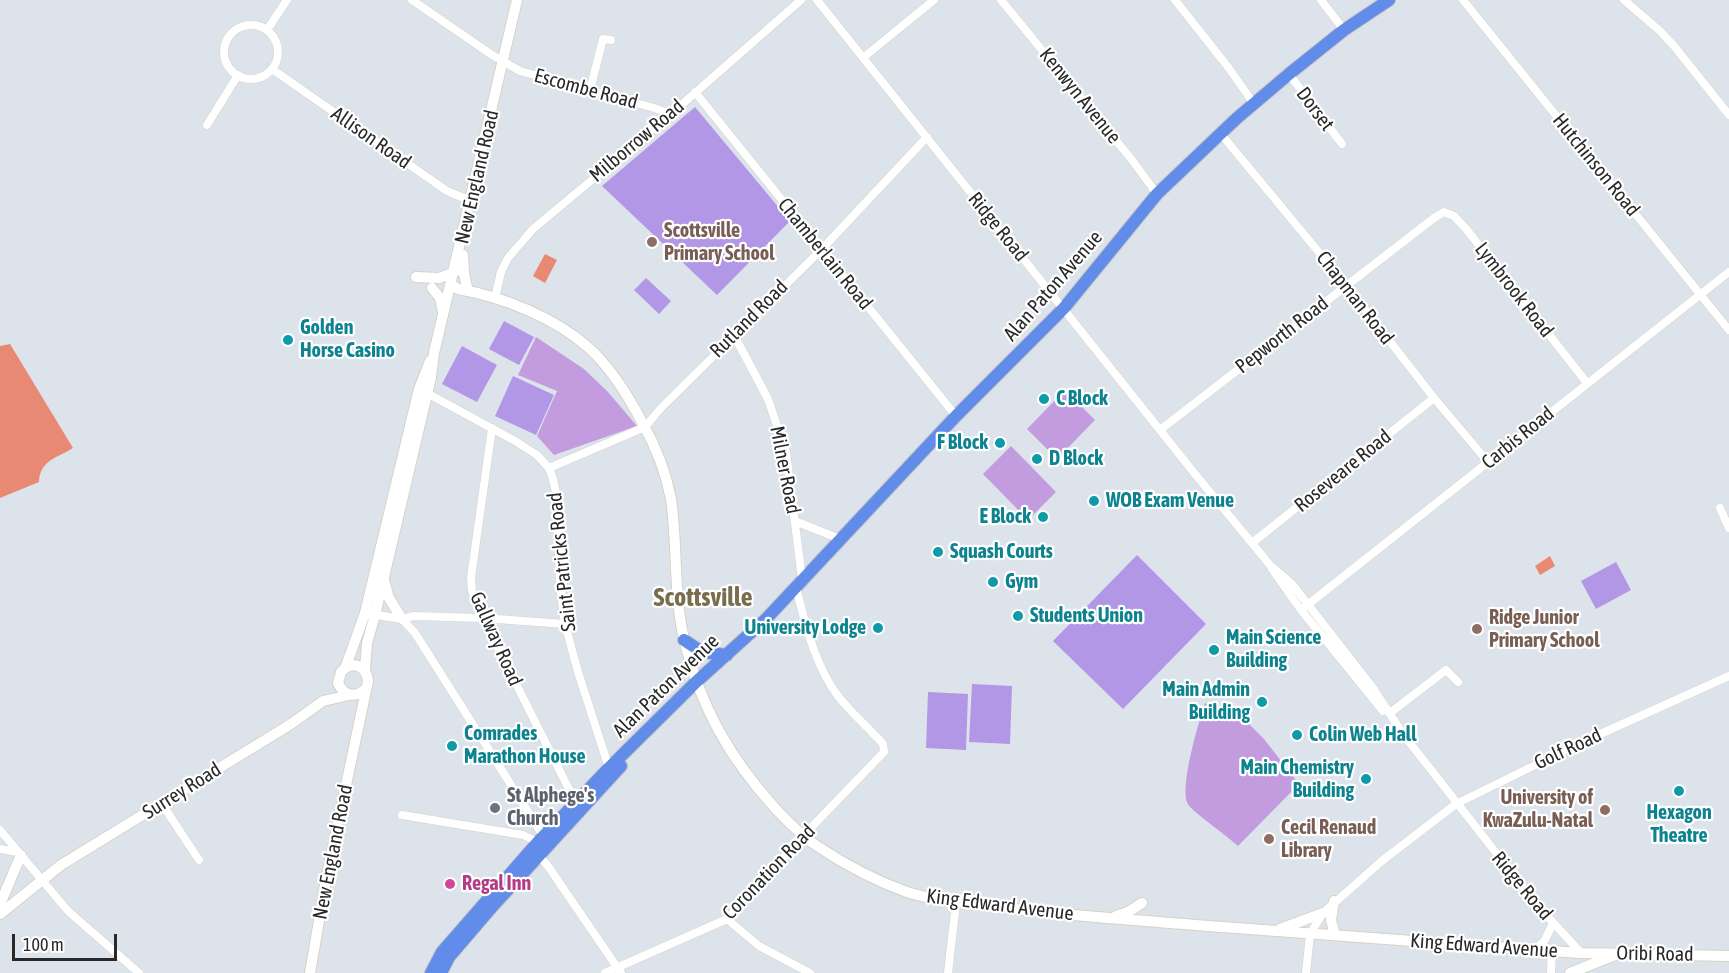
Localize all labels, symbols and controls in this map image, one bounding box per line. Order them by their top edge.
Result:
street label: Kenwyn Avenue [1034,43,1126,149]
street label: Escombe Road [532,64,640,114]
street label: Dorset [1291,82,1339,136]
street label: Milborrow Road [585,95,689,187]
street label: Allison Road [326,102,416,174]
street label: New England Road [450,108,504,246]
street label: Hutchinson Road [1547,109,1645,221]
street label: Ridge Road [963,187,1033,267]
street label: Chamberlain Road [773,193,877,315]
place label: Scottsville Primary School [664,219,774,266]
street label: Alan Paton Avenue [999,226,1107,346]
marker: Scottsville Primary School [645,235,659,249]
street label: Lymbrook Road [1470,238,1558,342]
street label: Chapman Road [1311,247,1399,349]
street label: Rutland Road [705,275,793,363]
street label: Pepworth Road [1231,291,1333,379]
place label: Golden Horse Casino [300,316,395,363]
marker: Golden Horse Casino [281,333,295,347]
place label: C Block [1056,387,1108,411]
marker: C Block [1037,392,1051,406]
street label: Carbis Road [1477,402,1559,474]
street label: Milner Road [765,424,805,516]
street label: Roseveare Road [1290,425,1396,517]
place label: F Block [937,431,988,455]
marker: F Block [993,436,1007,450]
place label: D Block [1049,447,1103,471]
marker: D Block [1030,452,1044,466]
place label: WOB Exam Venue [1106,489,1234,513]
street label: Saint Patricks Road [543,491,581,633]
marker: WOB Exam Venue [1087,494,1101,508]
place label: E Block [980,505,1031,529]
marker: E Block [1036,510,1050,524]
place label: Squash Courts [950,540,1053,564]
marker: Squash Courts [931,545,945,559]
place label: Gym [1005,570,1038,594]
marker: Gym [986,575,1000,589]
district label: Scottsville [654,582,752,614]
street label: Gallway Road [465,588,527,690]
place label: Students Union [1030,604,1143,628]
place label: Ridge Junior Primary School [1489,606,1599,653]
marker: Students Union [1011,609,1025,623]
place label: University Lodge [745,616,866,640]
marker: University Lodge [871,621,885,635]
marker: Ridge Junior Primary School [1470,622,1484,636]
place label: Main Science Building [1226,626,1321,673]
street label: Alan Paton Avenue [608,629,724,743]
marker: Main Science Building [1207,643,1221,657]
place label: Main Admin Building [1162,678,1250,725]
marker: Main Admin Building [1255,695,1269,709]
place label: Comrades Marathon House [464,722,586,769]
place label: Colin Web Hall [1309,723,1416,747]
street label: Golf Road [1530,723,1606,775]
marker: Colin Web Hall [1290,728,1304,742]
marker: Comrades Marathon House [445,739,459,753]
place label: Main Chemistry Building [1241,756,1354,803]
street label: Surrey Road [138,758,226,824]
marker: Main Chemistry Building [1359,772,1373,786]
street label: New England Road [308,783,358,921]
place label: St Alphege's Church [507,784,594,831]
marker: Hexagon Theatre [1672,784,1686,798]
place label: University of KwaZulu-Natal [1483,786,1593,833]
marker: St Alphege's Church [488,801,502,815]
place label: Hexagon Theatre [1646,801,1712,848]
marker: University of KwaZulu-Natal [1598,803,1612,817]
place label: Cecil Renaud Library [1281,816,1376,863]
street label: Coronation Road [718,819,820,925]
marker: Cecil Renaud Library [1262,832,1276,846]
street label: Ridge Road [1486,847,1558,925]
place label: Regal Inn [462,872,531,896]
marker: Regal Inn [443,877,457,891]
street label: King Edward Avenue [925,884,1075,926]
scale bar [15,922,120,960]
street label: King Edward Avenue [1409,929,1559,963]
text: 100 m [23,934,64,955]
street label: Oribi Road [1616,941,1694,967]

